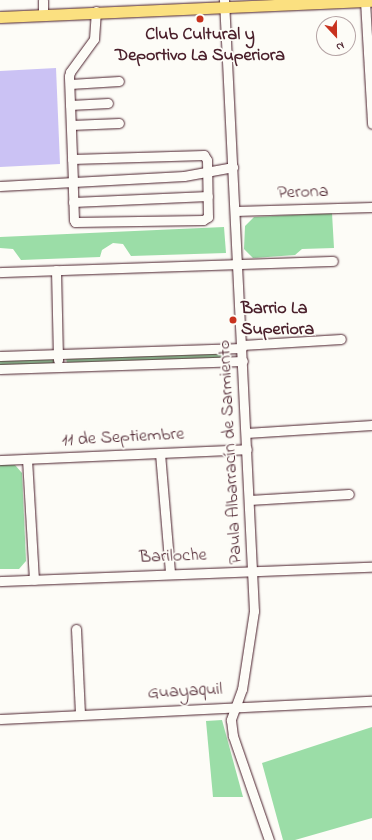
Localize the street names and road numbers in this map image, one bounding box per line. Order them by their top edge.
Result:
street label: Perona [277,181,329,205]
street label: Paula Albarracín de Sarmiento [214,339,248,565]
street label: 11 de Septiembre [61,424,185,452]
street label: Bariloche [139,545,207,569]
street label: Guayaquil [147,679,223,705]

